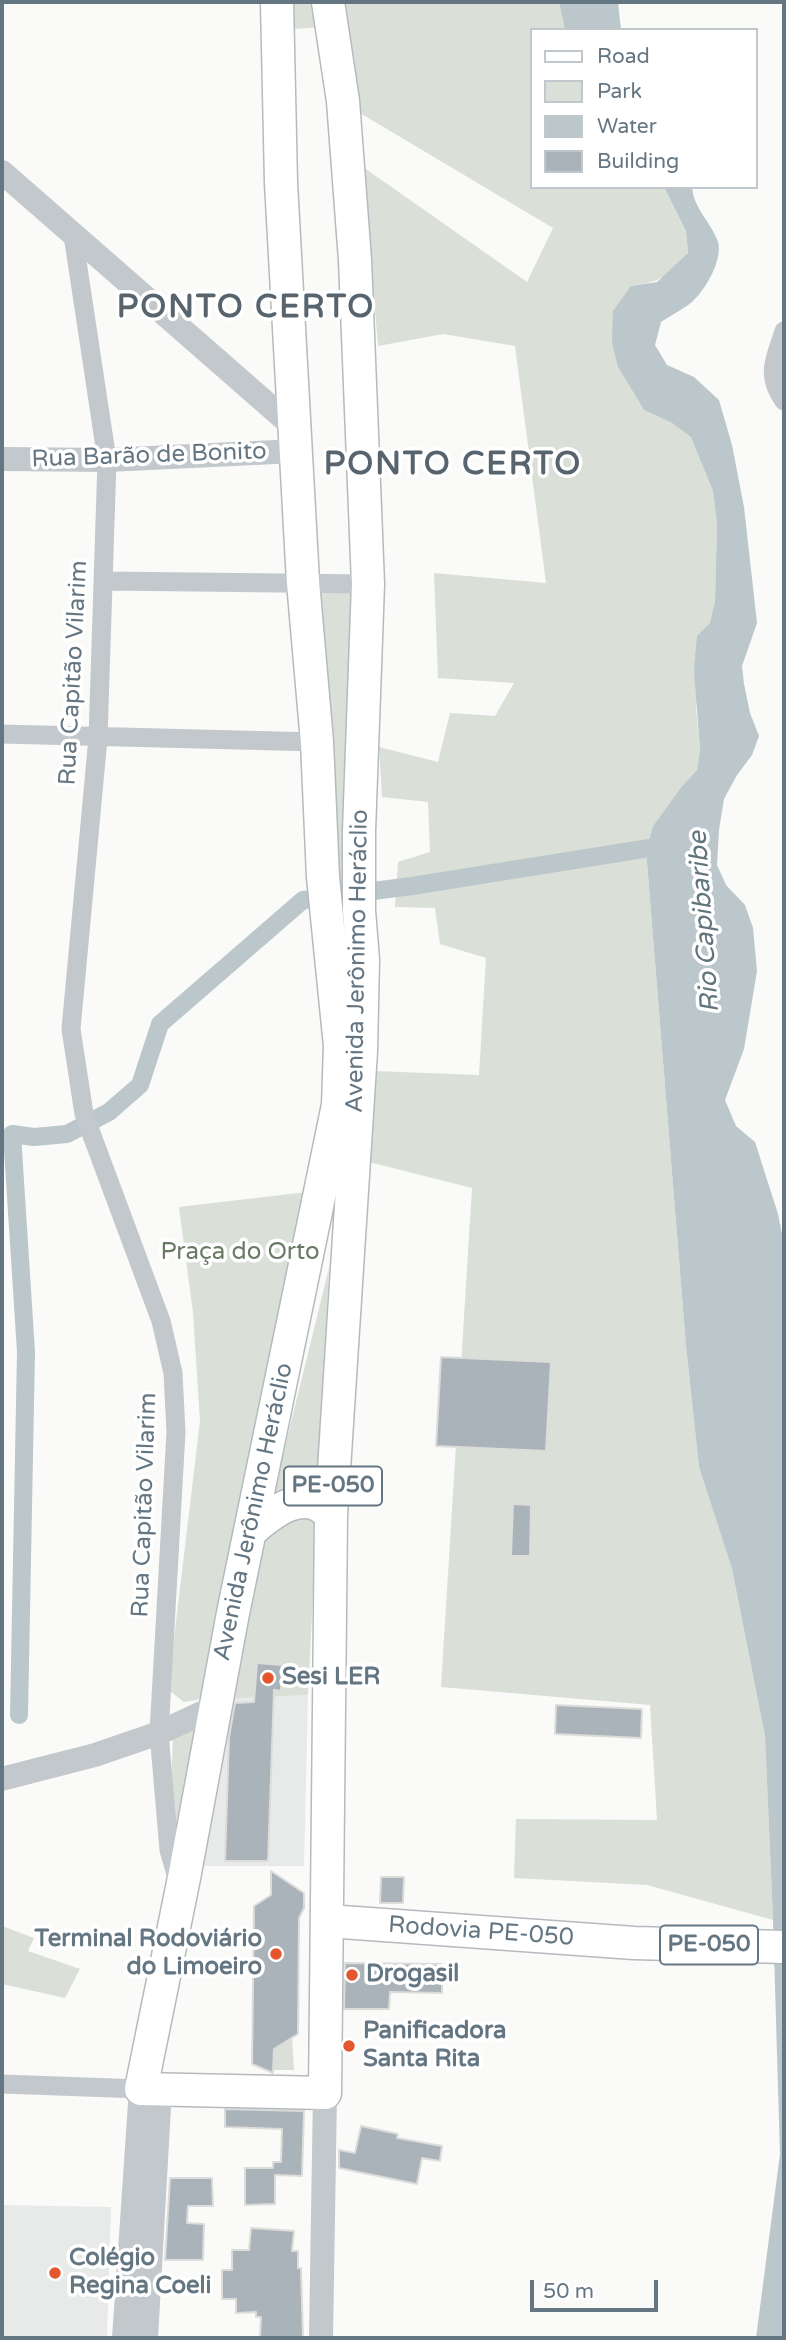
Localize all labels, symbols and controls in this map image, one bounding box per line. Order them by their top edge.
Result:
legend [530,28,758,189]
text: Road [597,44,650,69]
text: Park [597,79,642,104]
text: Water [597,114,657,139]
text: Building [597,149,679,174]
district label: PONTO CERTO [118,290,374,328]
street label: Rua Barão de Bonito [31,438,267,474]
district label: PONTO CERTO [325,447,581,485]
street label: Rua Capitão Vilarim [54,560,94,786]
street label: Avenida Jerônimo Heráclio [341,809,375,1113]
water label: Rio Capibaribe [683,830,727,1014]
park label: Praça do Orto [160,1239,320,1267]
street label: Avenida Jerônimo Heráclio [208,1360,300,1664]
street label: Rua Capitão Vilarim [127,1392,163,1618]
road number: PE-050 [284,1466,382,1506]
place label: Sesi LER [282,1664,380,1692]
marker: Sesi LER [260,1670,276,1686]
street label: Rodovia PE-050 [387,1911,575,1953]
place label: Terminal Rodoviário do Limoeiro [35,1926,262,1982]
road number: PE-050 [660,1926,758,1964]
marker: Terminal Rodoviário do Limoeiro [268,1946,284,1962]
place label: Drogasil [366,1961,459,1989]
marker: Drogasil [344,1967,360,1983]
place label: Panificadora Santa Rita [363,2018,507,2074]
marker: Panificadora Santa Rita [341,2038,357,2054]
place label: Colégio Regina Coeli [69,2245,212,2301]
marker: Colégio Regina Coeli [47,2265,63,2281]
scale bar [534,2266,662,2310]
text: 50 m [543,2279,594,2304]

